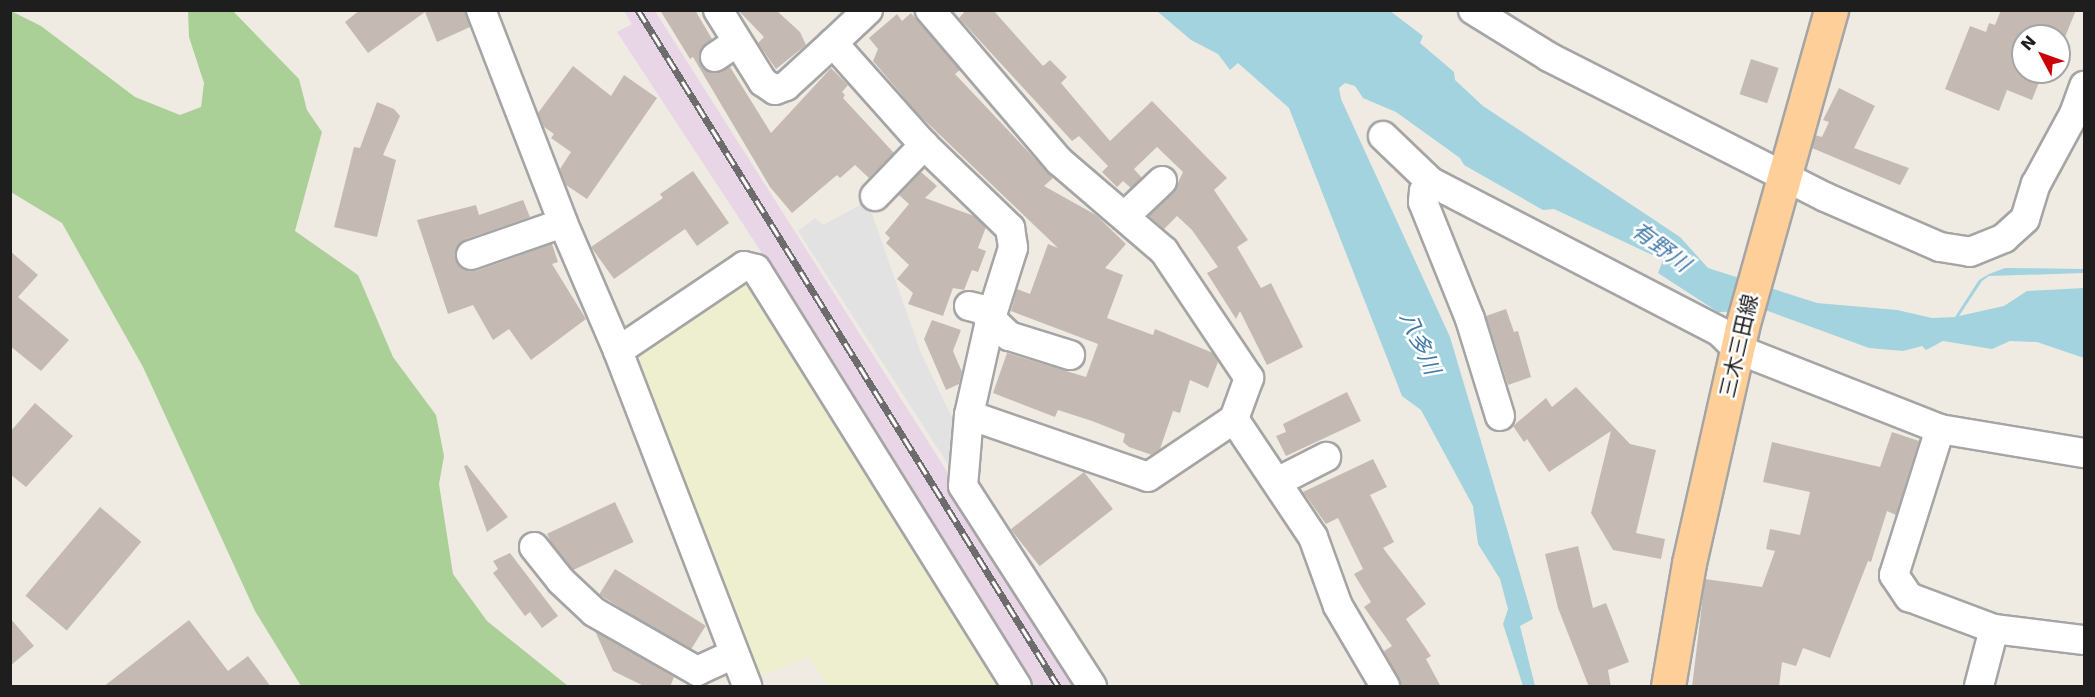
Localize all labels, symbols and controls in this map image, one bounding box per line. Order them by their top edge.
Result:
north arrow [2011,24,2071,84]
text: N [2017,32,2040,54]
water label: 有野川 [1627,217,1695,277]
street label: 三木三田線 [1715,292,1763,400]
water label: 八多川 [1395,307,1445,379]

